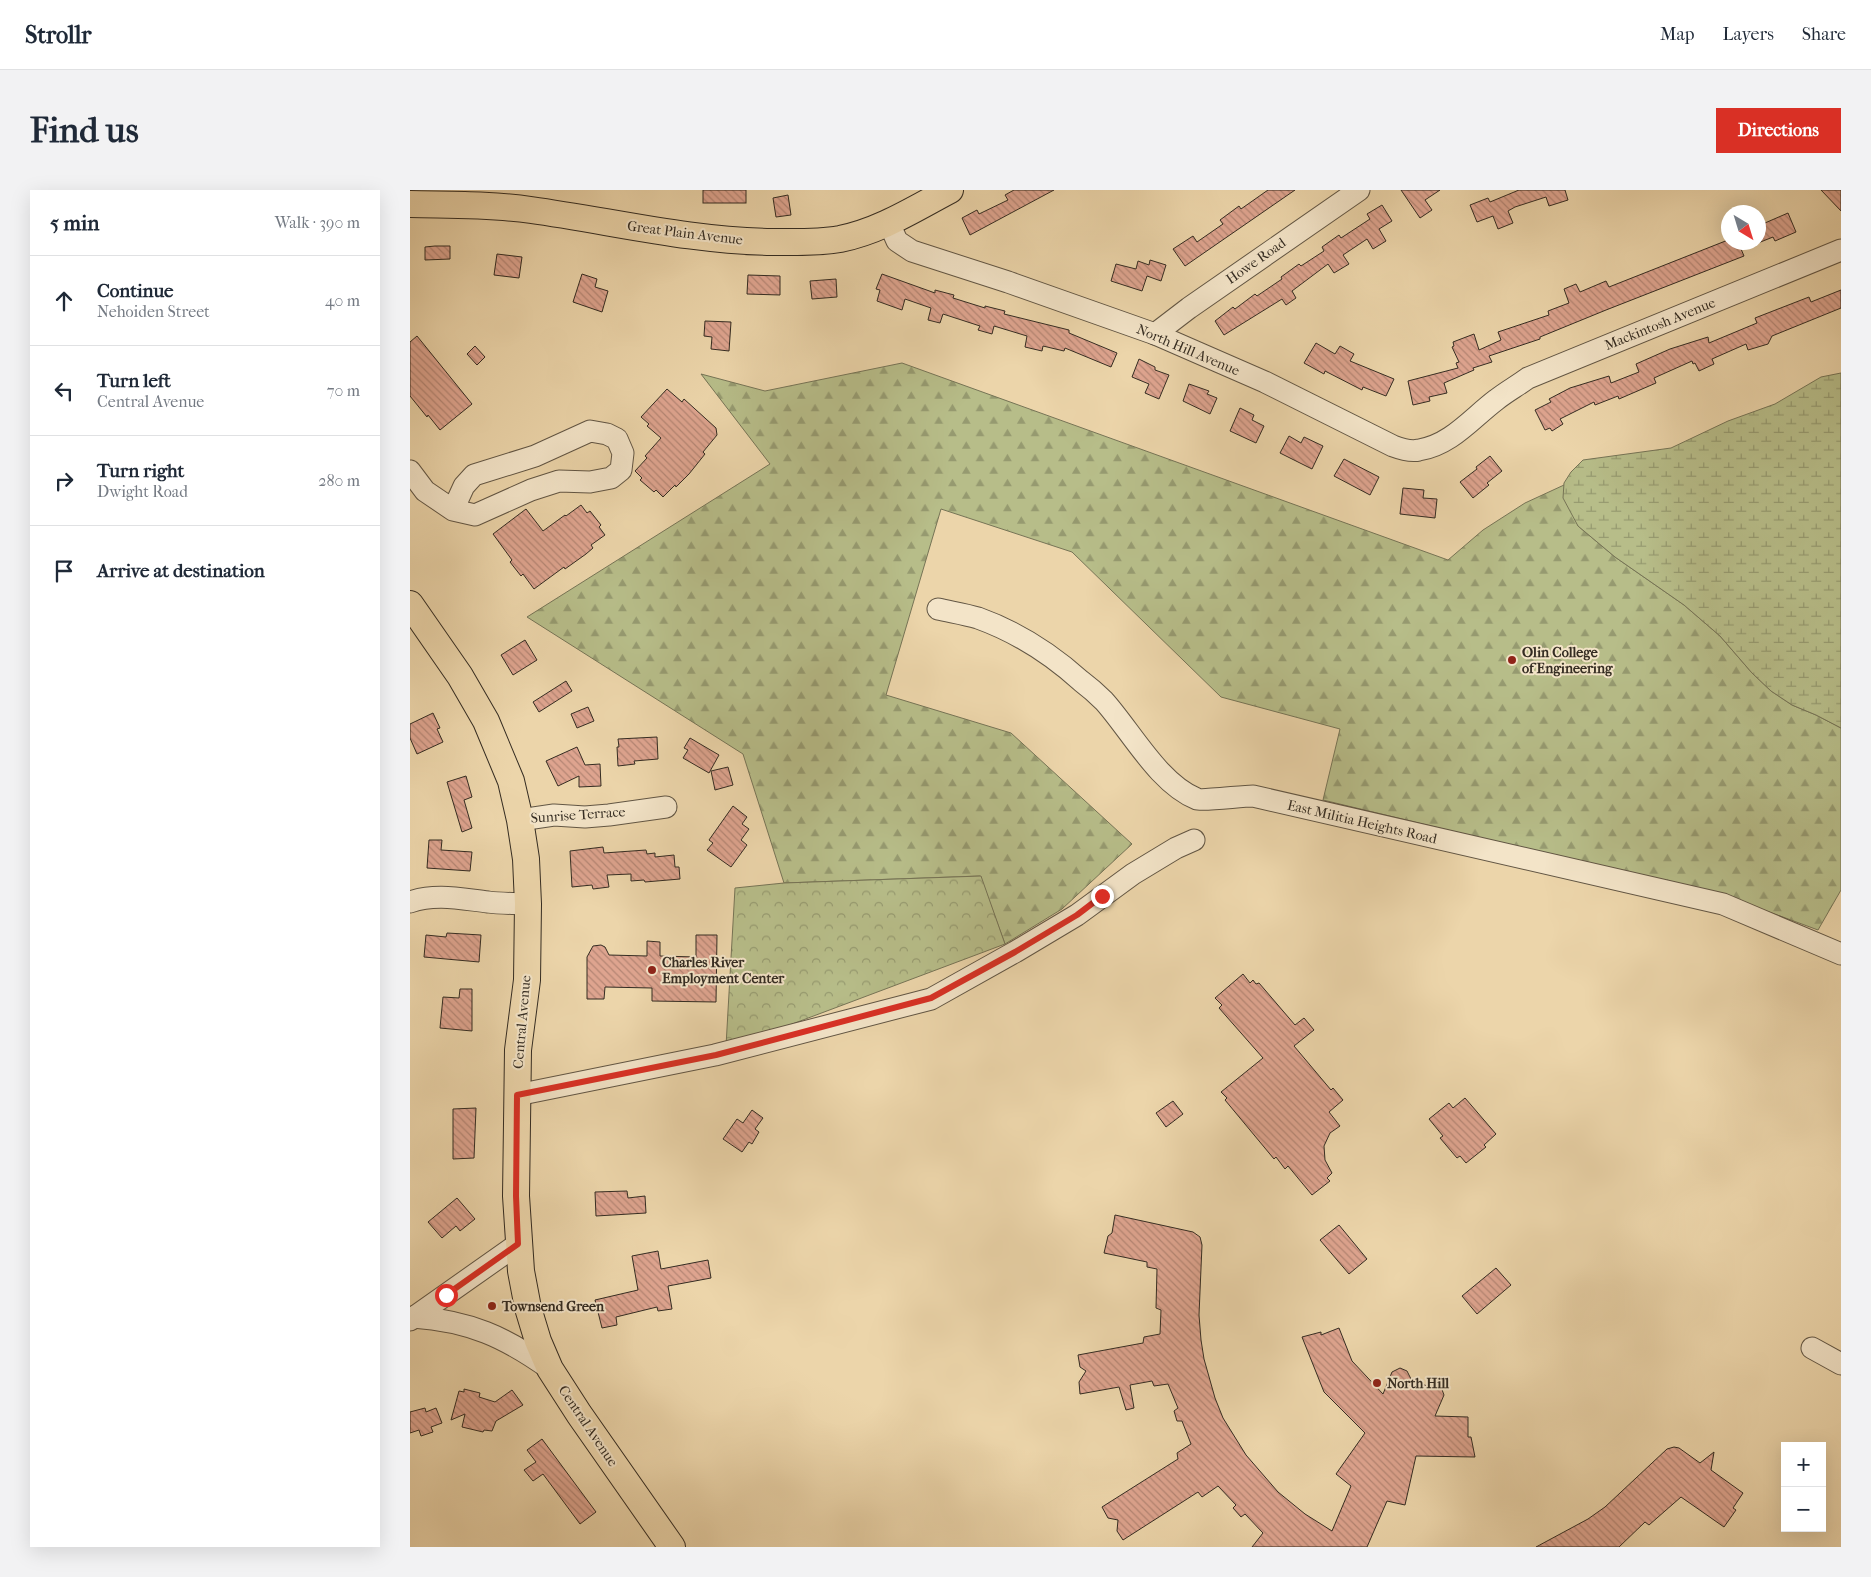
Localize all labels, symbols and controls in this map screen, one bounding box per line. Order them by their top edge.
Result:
text: Strollr [25,21,92,49]
text: Map [1660,24,1694,45]
text: Layers [1722,24,1774,45]
text: Share [1802,24,1846,45]
button: Directions [1716,108,1841,153]
text: Find us [30,110,139,151]
north arrow [1721,205,1766,250]
text: 5 min [50,211,99,235]
text: Walk · 390 m [275,213,360,232]
street label: Great Plain Avenue [626,217,744,249]
street label: Howe Road [1223,234,1289,288]
text: Continue [97,280,173,302]
icon: ahead [50,287,78,315]
text: 40 m [325,291,360,310]
street label: Mackintosh Avenue [1602,294,1718,354]
text: Nehoiden Street [97,302,210,321]
street label: North Hill Avenue [1134,321,1242,379]
text: Turn left [97,370,171,392]
icon: left [50,377,78,405]
text: 70 m [327,381,360,400]
text: Central Avenue [97,392,204,411]
text: Turn right [97,460,184,482]
icon: right [50,467,78,495]
text: 280 m [318,471,360,490]
text: Dwight Road [97,482,188,501]
icon: arrive [50,557,78,585]
text: Arrive at destination [97,560,265,582]
place label: Olin College of Engineering [1522,644,1613,677]
marker: Olin College of Engineering [1506,654,1518,666]
street label: East Militia Heights Road [1285,796,1439,848]
street label: Sunrise Terrace [530,803,626,827]
route end [1091,885,1114,908]
place label: Charles River Employment Center [662,954,785,987]
marker: Charles River Employment Center [646,964,658,976]
street label: Central Avenue [509,974,535,1069]
route start [435,1284,458,1307]
place label: Townsend Green [501,1298,605,1315]
marker: Townsend Green [486,1300,498,1312]
place label: North Hill [1387,1375,1449,1392]
marker: North Hill [1371,1377,1383,1389]
street label: Central Avenue [555,1382,621,1470]
map controls [1781,1442,1826,1532]
button: + [1781,1442,1826,1487]
button: − [1781,1487,1826,1532]

